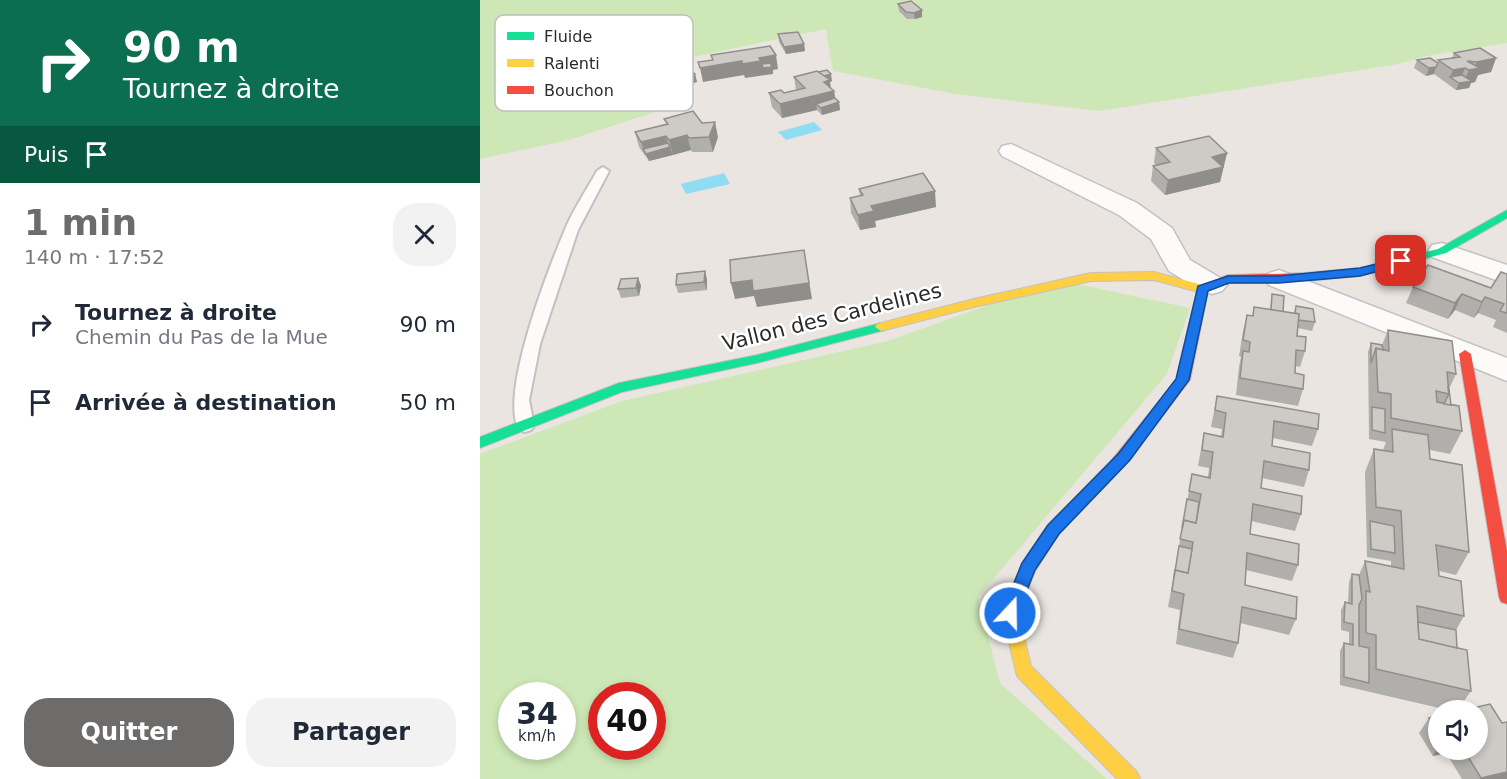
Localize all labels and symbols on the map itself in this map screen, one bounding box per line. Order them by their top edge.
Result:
legend [495,15,693,111]
text: Fluide [544,27,592,46]
text: Ralenti [544,54,600,73]
text: Bouchon [544,81,614,100]
pin [1375,235,1426,286]
street label: Vallon des Cardelines [720,278,944,356]
position arrow [978,581,1042,645]
speed limit sign: 40 [588,682,666,760]

